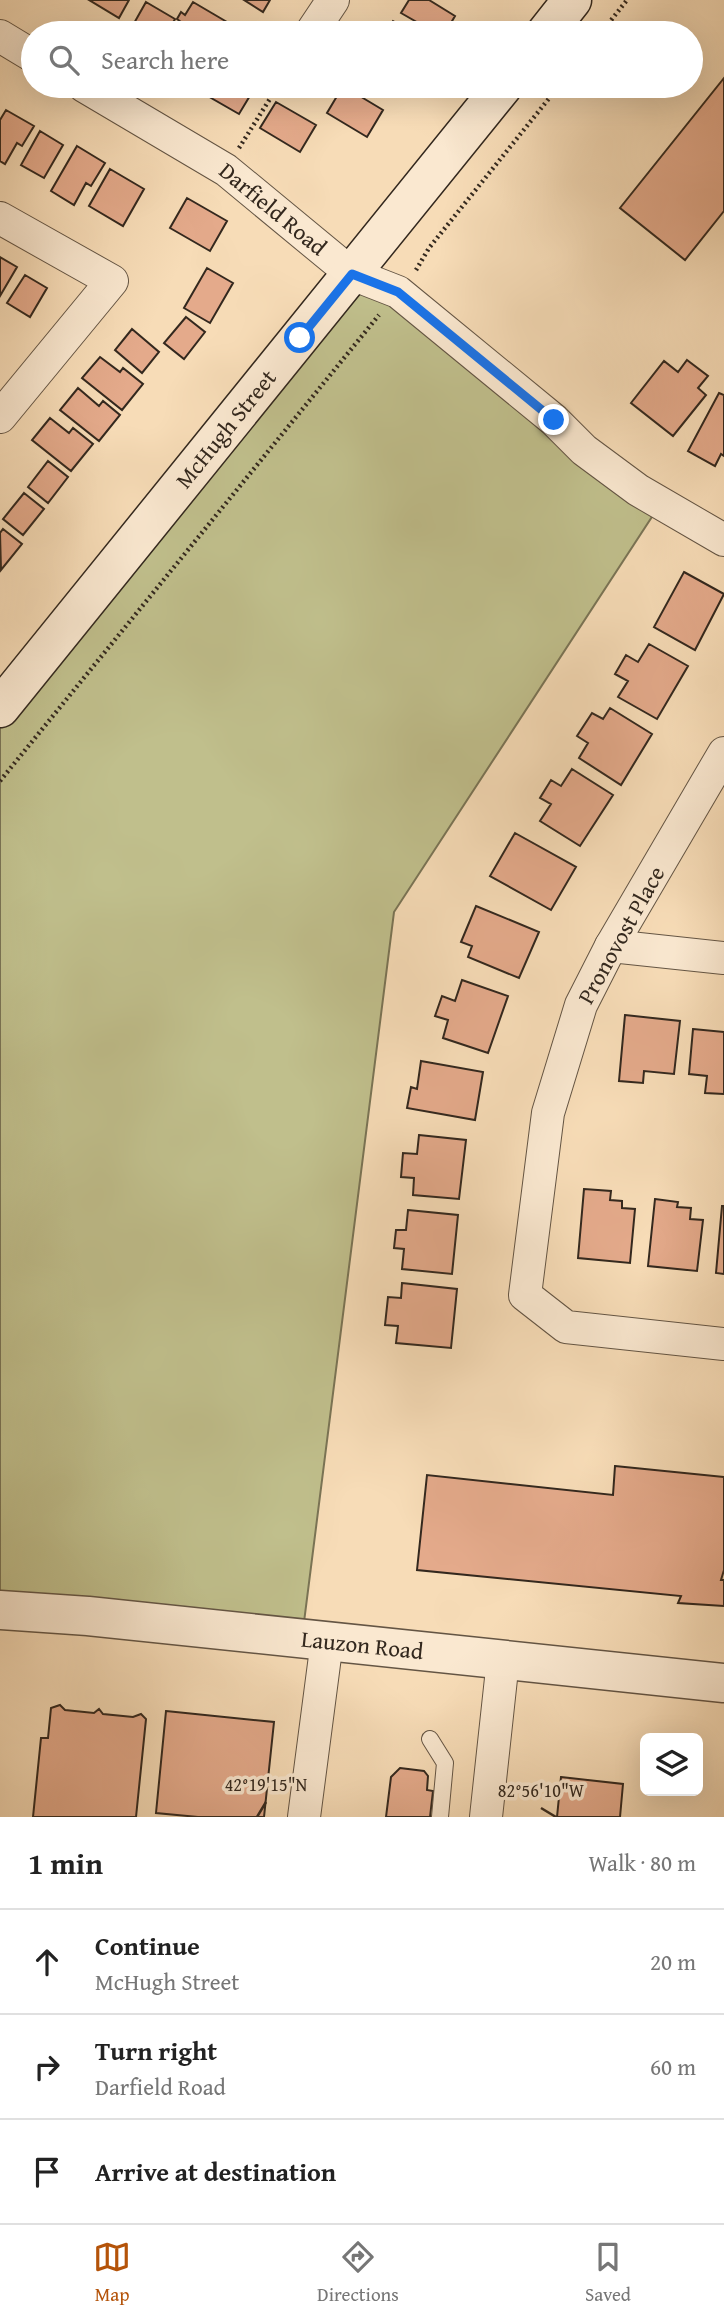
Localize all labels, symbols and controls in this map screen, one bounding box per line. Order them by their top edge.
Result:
search box [21,21,703,98]
text: Search here [101,40,229,79]
icon: search [45,41,83,79]
street label: Darfield Road [212,154,335,263]
route start [284,322,315,353]
street label: McHugh Street [167,362,284,495]
route end [538,404,569,435]
street label: Pronovost Place [569,860,672,1010]
street label: Lauzon Road [300,1622,426,1667]
map controls [640,1733,703,1796]
button: layers [640,1733,703,1796]
text: 42°19'15"N [225,1771,308,1798]
text: 82°56'10"W [498,1777,585,1804]
text: 1 min [28,1841,103,1885]
text: Walk · 80 m [588,1846,696,1879]
text: Continue [95,1926,200,1965]
icon: ahead [28,1943,66,1981]
text: 20 m [650,1945,696,1978]
text: McHugh Street [95,1965,239,1998]
text: Turn right [95,2031,217,2070]
icon: right [28,2048,66,2086]
text: 60 m [650,2050,696,2083]
text: Darfield Road [95,2070,226,2103]
text: Arrive at destination [95,2152,336,2191]
icon: arrive [28,2153,66,2191]
tab: Map [93,2238,131,2308]
tab: Directions [317,2238,399,2308]
tab: Saved [585,2238,631,2308]

